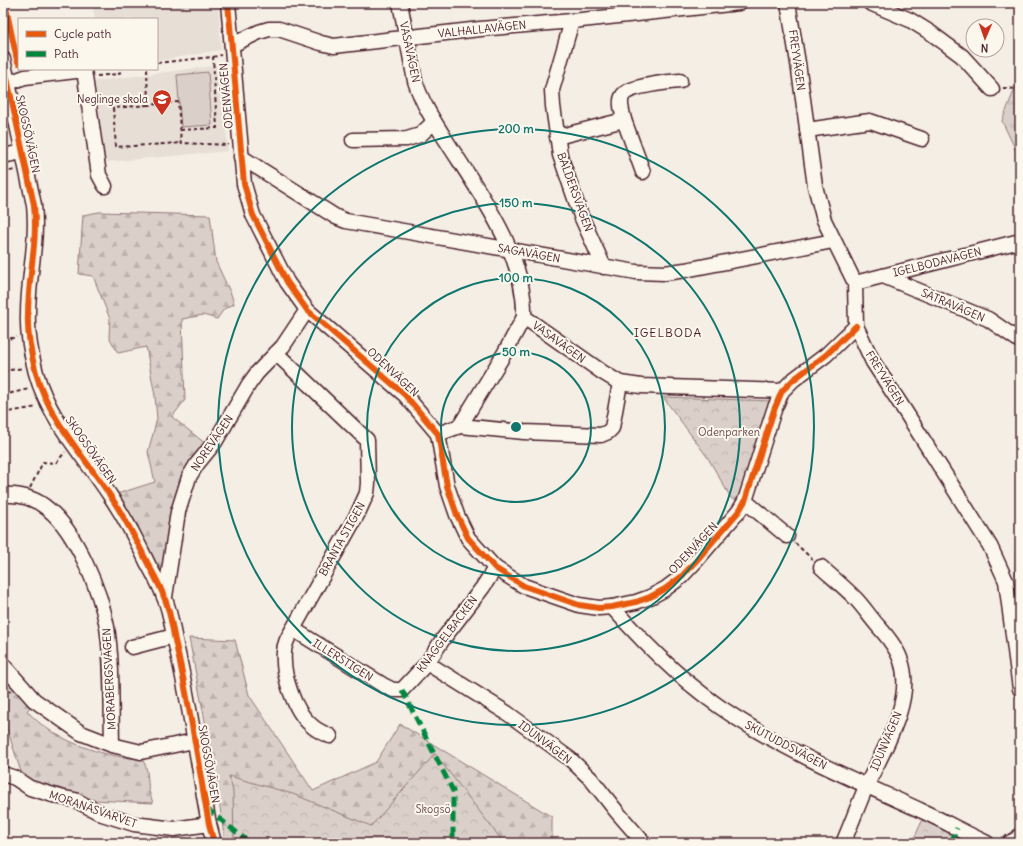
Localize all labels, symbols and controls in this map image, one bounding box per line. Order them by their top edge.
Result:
street label: VALHALLAVÄGEN [437,16,527,41]
legend [18,18,158,70]
north arrow [965,18,1005,58]
street label: VASAVÄGEN [397,20,424,84]
text: Cycle path [54,26,111,41]
street label: FREYVÄGEN [786,28,809,91]
text: N [981,41,989,55]
text: Path [54,46,79,61]
street label: ODENVÄGEN [215,62,236,130]
school or university icon: Neglinge skola [151,88,173,116]
place label: Neglinge skola [77,92,148,106]
street label: SKOGSÖVÄGEN [13,94,44,174]
text: 200 m [498,121,534,136]
street label: BALDERSVÄGEN [554,150,597,234]
text: 150 m [500,195,533,210]
street label: SAGAVÄGEN [497,240,562,265]
street label: IGELBODAVÄGEN [891,243,983,280]
text: 100 m [499,270,533,285]
street label: SÄTRAVÄGEN [919,284,987,325]
street label: VASAVÄGEN [530,317,589,366]
district label: IGELBODA [634,325,702,340]
street label: ODENVÄGEN [364,344,423,400]
text: 50 m [502,344,531,359]
street label: FREYVÄGEN [863,348,908,408]
street label: NOREVÄGEN [187,411,236,474]
street label: SKOGSÖVÄGEN [63,413,120,487]
centre of rings [509,420,523,434]
park label: Odenparken [698,425,760,439]
street label: BRANTA STIGEN [316,500,368,578]
street label: ODENVÄGEN [665,518,721,577]
street label: KNAGGELBACKEN [414,593,480,675]
street label: MORABERGSVÄGEN [98,628,119,730]
street label: ILLERSTIGEN [310,636,376,684]
street label: IDUNVÄGEN [866,709,905,773]
street label: IDUNVÄGEN [515,717,575,767]
street label: SKUTUDDSVÄGEN [743,717,830,773]
street label: SKOGSÖVÄGEN [195,724,224,804]
street label: MORANÄSVARVET [47,786,139,831]
park label: Skogsö [415,802,451,816]

